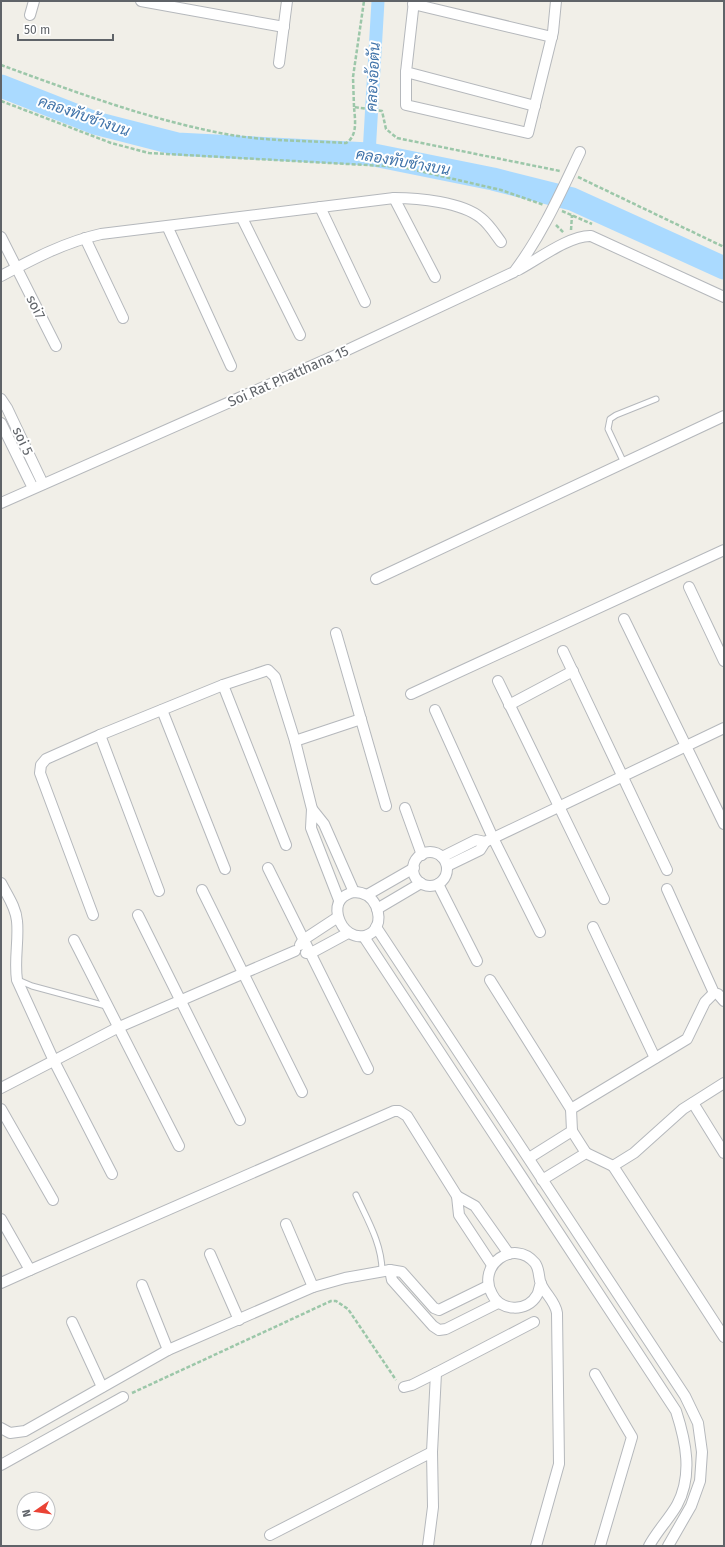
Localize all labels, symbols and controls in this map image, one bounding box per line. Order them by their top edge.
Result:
scale bar [18,16,113,42]
text: 50 m [24,23,50,37]
water label: คลองอ้อตัน [361,41,384,112]
water label: คลองทับช้างบน [36,91,133,140]
water label: คลองทับช้างบน [355,144,452,179]
street label: soi7 [22,292,49,322]
street label: Soi Rat Phatthana 15 [225,342,351,411]
street label: soi 5 [9,424,36,458]
north arrow [16,1491,56,1531]
text: N [20,1508,34,1518]

